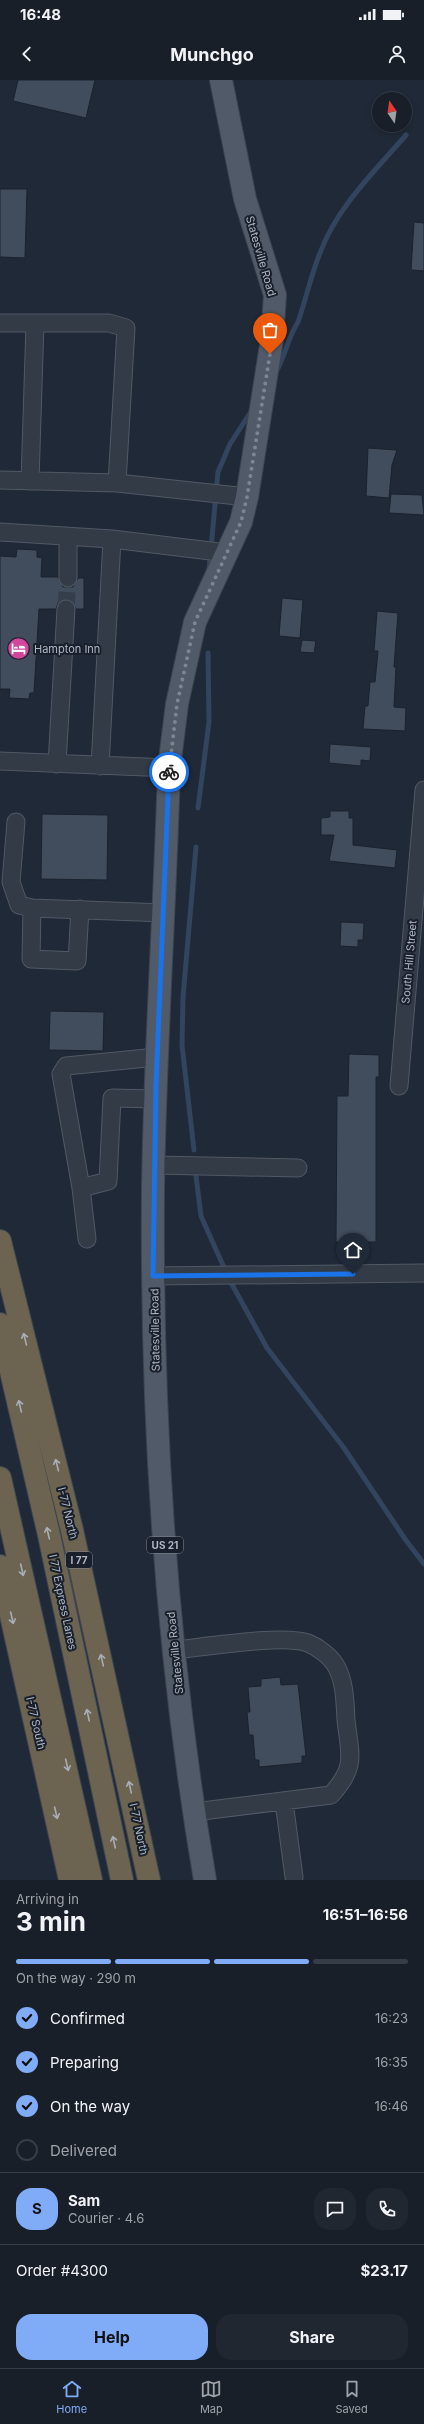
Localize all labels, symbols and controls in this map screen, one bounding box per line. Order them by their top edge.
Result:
text: 16:48 [20,5,61,24]
icon: back [16,43,38,65]
icon: person [386,43,408,65]
text: Munchgo [170,44,254,65]
north arrow [372,92,412,132]
map controls [372,92,412,132]
street label: Statesville Road [243,214,279,298]
pin [253,313,287,354]
icon: bag [259,319,281,341]
hotel icon: Hampton Inn [5,636,31,662]
place label: Hampton Inn [34,642,100,656]
courier [149,752,189,792]
icon: bike [158,761,180,783]
street label: South Hill Street [398,919,420,1004]
pin [336,1233,370,1274]
icon: home [342,1239,364,1261]
street label: Statesville Road [147,1288,163,1372]
one-way arrow [21,1333,28,1346]
one-way arrow [15,1400,23,1413]
one-way arrow [52,1459,60,1472]
street label: I-77 North [55,1486,81,1540]
one-way arrow [44,1527,52,1540]
road number: US 21 [147,1537,183,1553]
road number: I 77 [66,1552,92,1568]
street label: I 77 Express Lanes [46,1553,80,1651]
one-way arrow [19,1563,26,1576]
one-way arrow [9,1611,16,1624]
street label: Statesville Road [164,1611,186,1695]
one-way arrow [98,1654,106,1667]
street label: I-77 South [23,1695,49,1751]
one-way arrow [83,1708,91,1721]
one-way arrow [63,1758,71,1771]
one-way arrow [125,1781,133,1794]
street label: I-77 North [127,1802,151,1856]
one-way arrow [53,1806,61,1819]
one-way arrow [110,1836,118,1849]
text: Arriving in [16,1891,79,1907]
text: 16:51–16:56 [323,1905,408,1924]
text: 3 min [16,1906,86,1937]
text: On the way · 290 m [16,1970,136,1986]
icon: check [16,2007,38,2029]
text: Confirmed [50,2009,125,2028]
text: 16:23 [375,2010,408,2026]
icon: check [16,2051,38,2073]
text: Preparing [50,2053,119,2072]
text: 16:35 [375,2054,408,2070]
icon: check [16,2095,38,2117]
text: On the way [50,2097,130,2116]
text: 16:46 [374,2098,408,2114]
text: Delivered [50,2141,117,2160]
button: chat [314,2188,356,2230]
button: phone [366,2188,408,2230]
text: Sam [68,2191,100,2210]
text: S [32,2199,42,2218]
text: Courier · 4.6 [68,2210,144,2226]
text: Order #4300 [16,2261,108,2280]
text: $23.17 [361,2261,408,2280]
button: Help [16,2314,208,2360]
button: Share [216,2314,408,2360]
tab: Home [56,2378,87,2416]
tab: Map [200,2378,223,2416]
tab: Saved [335,2378,368,2416]

